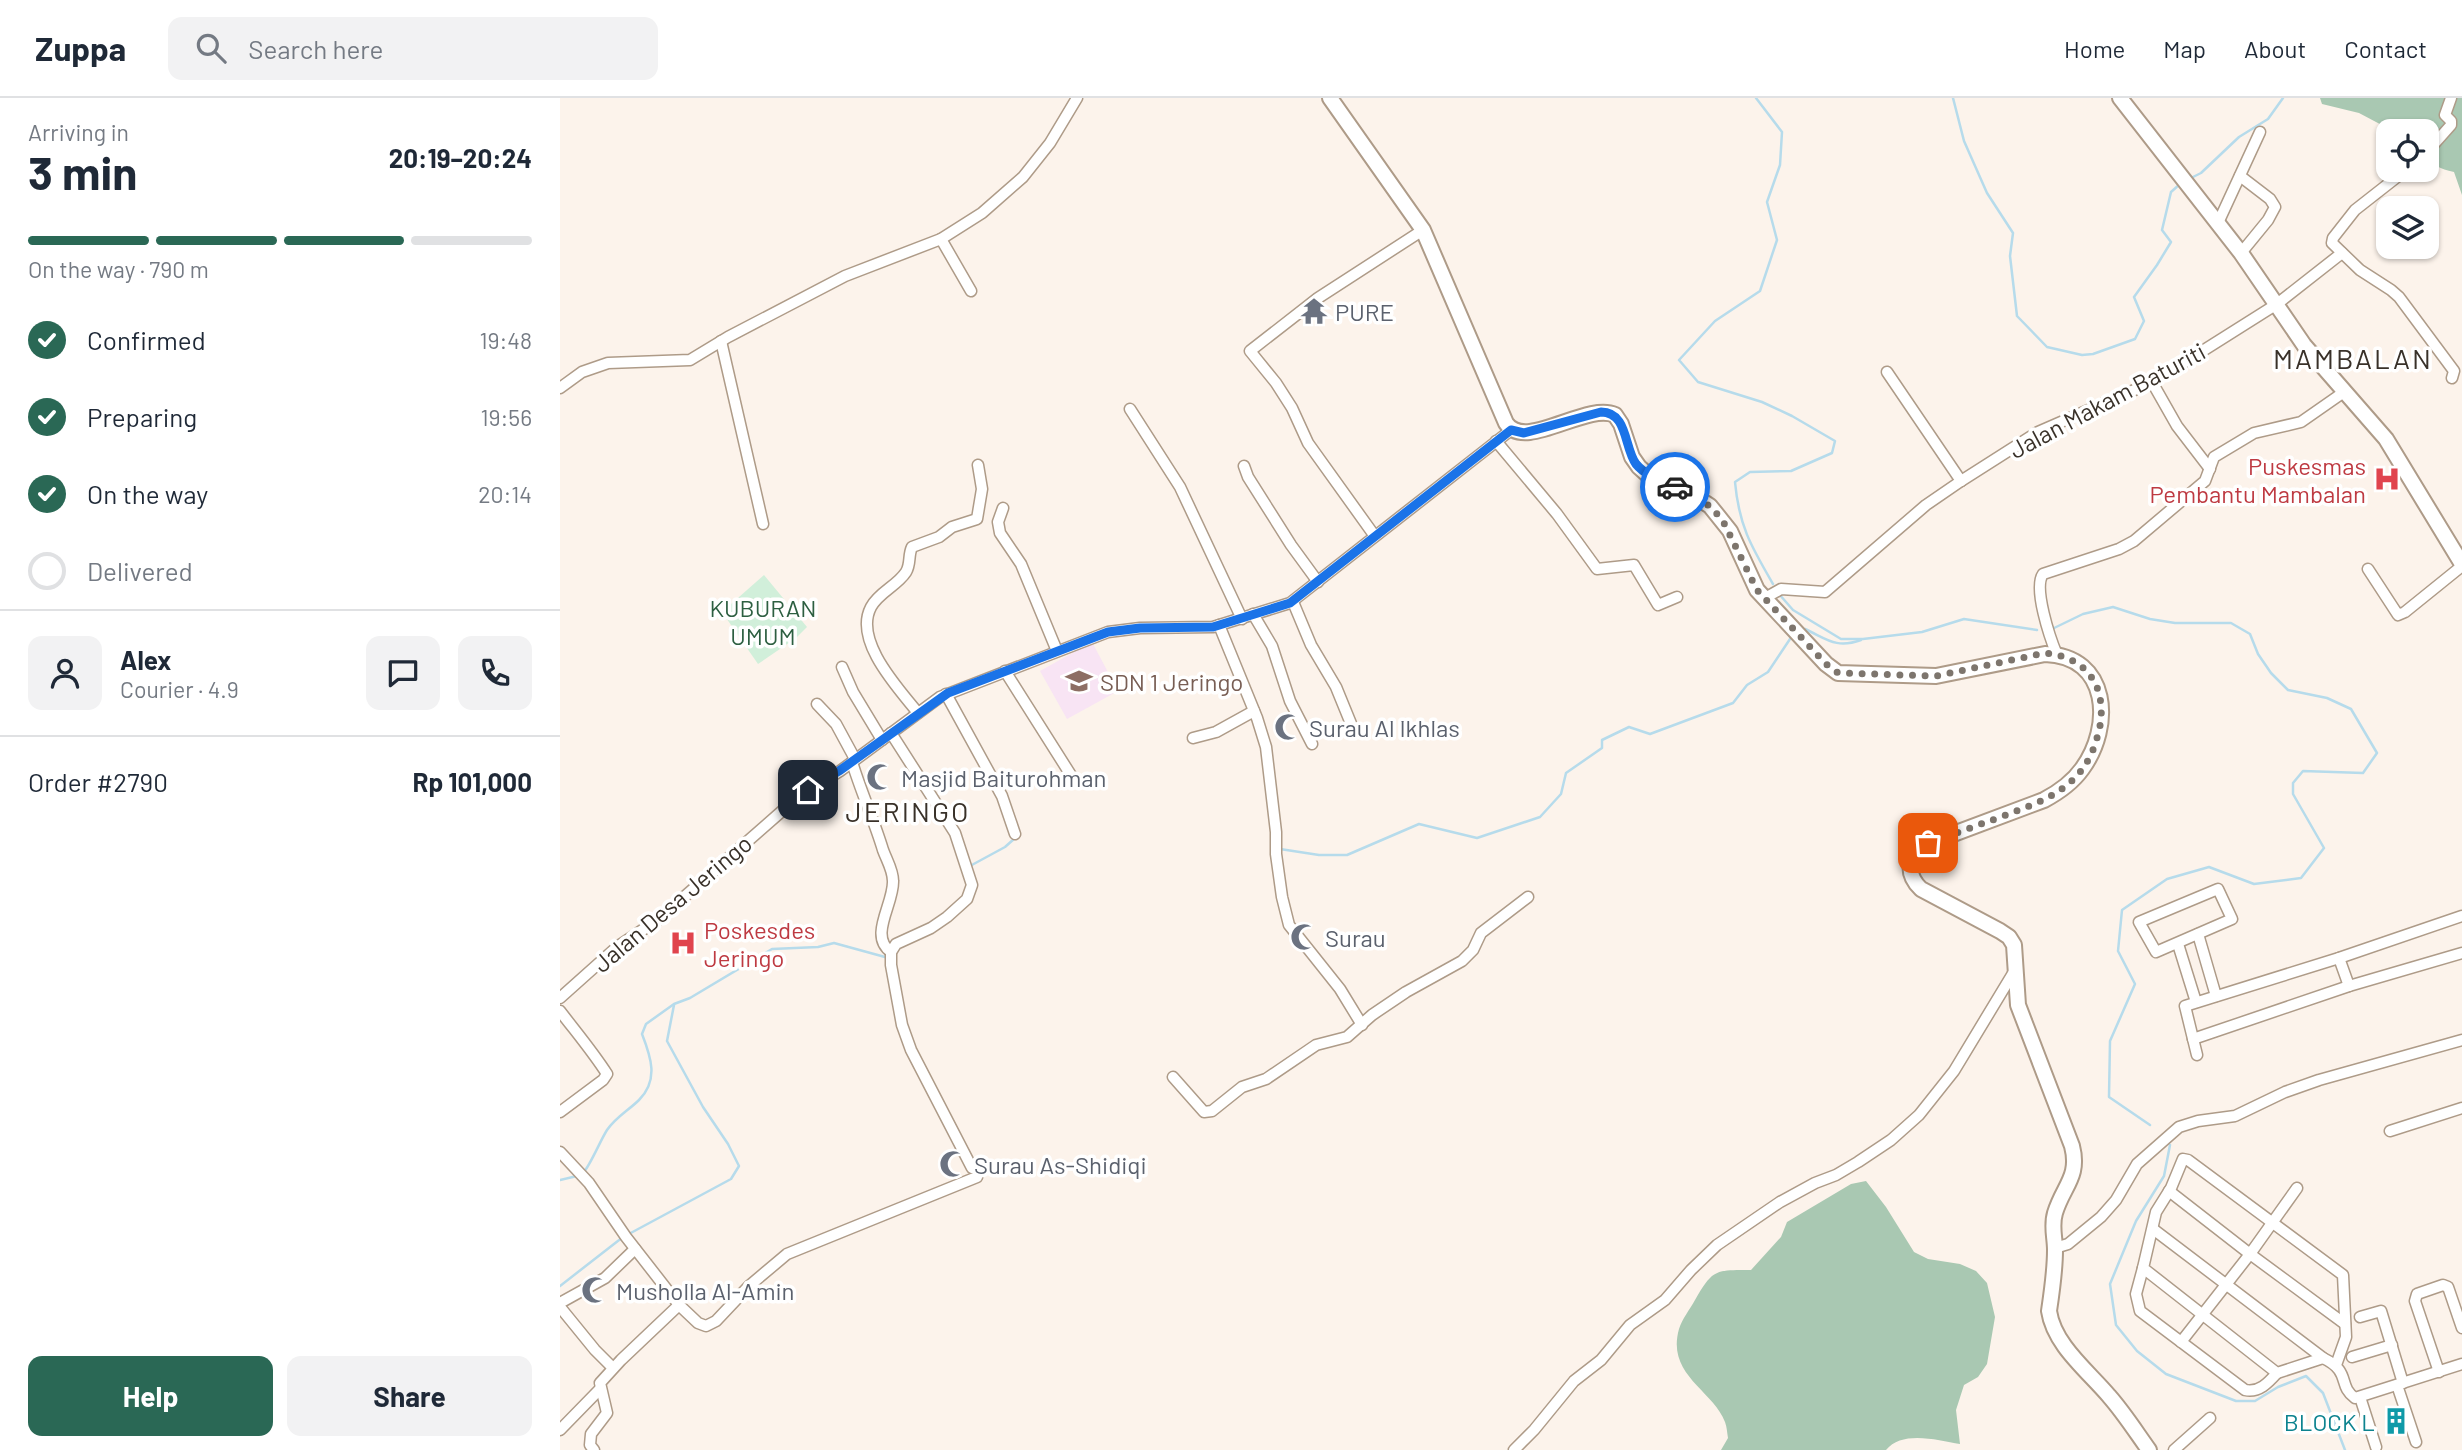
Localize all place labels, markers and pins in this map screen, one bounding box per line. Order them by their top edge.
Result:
temple icon: PURE [1299,296,1329,326]
place label: PURE [1335,297,1394,326]
place label: Puskesmas Pembantu Mambalan [2150,451,2366,508]
hospital icon: Puskesmas Pembantu Mambalan [2372,464,2402,494]
school or university icon: SDN 1 Jeringo [1064,666,1094,696]
place label: SDN 1 Jeringo [1100,667,1243,696]
mosque icon: Surau Al Ikhlas [1273,712,1303,742]
place label: Surau Al Ikhlas [1309,713,1460,742]
pin [778,760,838,820]
mosque icon: Masjid Baiturohman [865,762,895,792]
place label: Masjid Baiturohman [901,763,1106,792]
pin [1898,813,1958,873]
place label: Poskesdes Jeringo [704,915,815,972]
mosque icon: Surau [1289,922,1319,952]
place label: Surau [1325,923,1386,952]
hospital icon: Poskesdes Jeringo [668,928,698,958]
mosque icon: Surau As-Shidiqi [938,1149,968,1179]
place label: Surau As-Shidiqi [974,1150,1147,1179]
mosque icon: Musholla Al-Amin [580,1275,610,1305]
place label: Musholla Al-Amin [616,1276,795,1305]
building icon: BLOCK L [2381,1406,2411,1436]
place label: BLOCK L [2284,1407,2375,1436]

